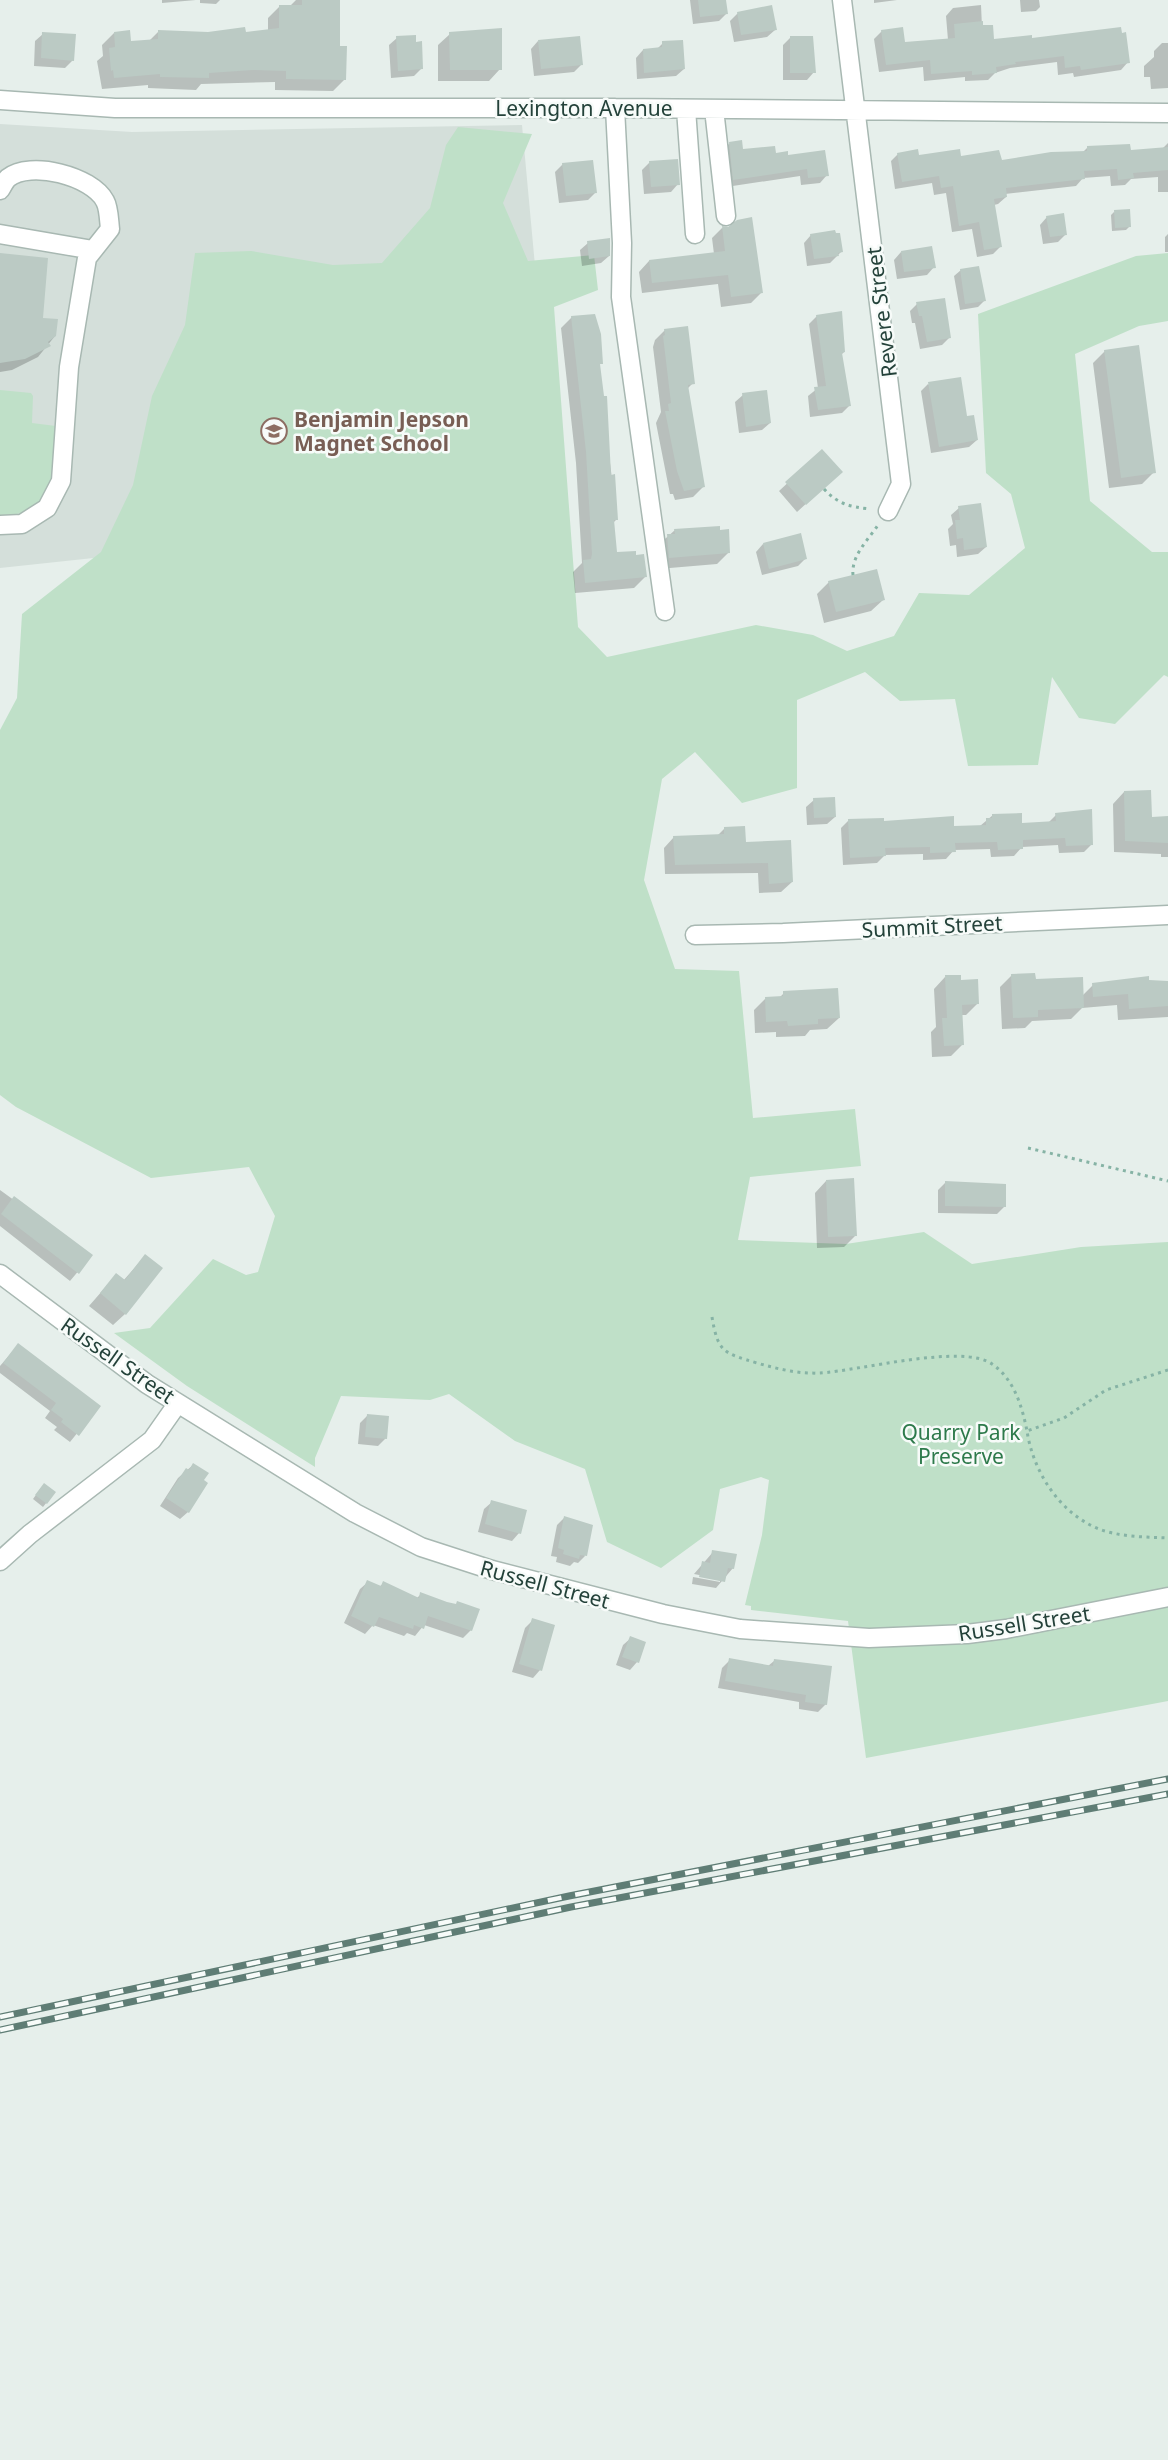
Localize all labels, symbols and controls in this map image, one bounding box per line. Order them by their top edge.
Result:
street label: Lexington Avenue [495,94,673,122]
street label: Revere Street [859,245,903,379]
place label: Benjamin Jepson Magnet School [294,405,469,457]
school or university icon: Benjamin Jepson Magnet School [259,416,289,446]
street label: Summit Street [861,908,1003,944]
street label: Russell Street [56,1310,181,1410]
park label: Quarry Park Preserve [901,1418,1021,1470]
street label: Russell Street [477,1553,613,1615]
street label: Russell Street [956,1599,1092,1647]

